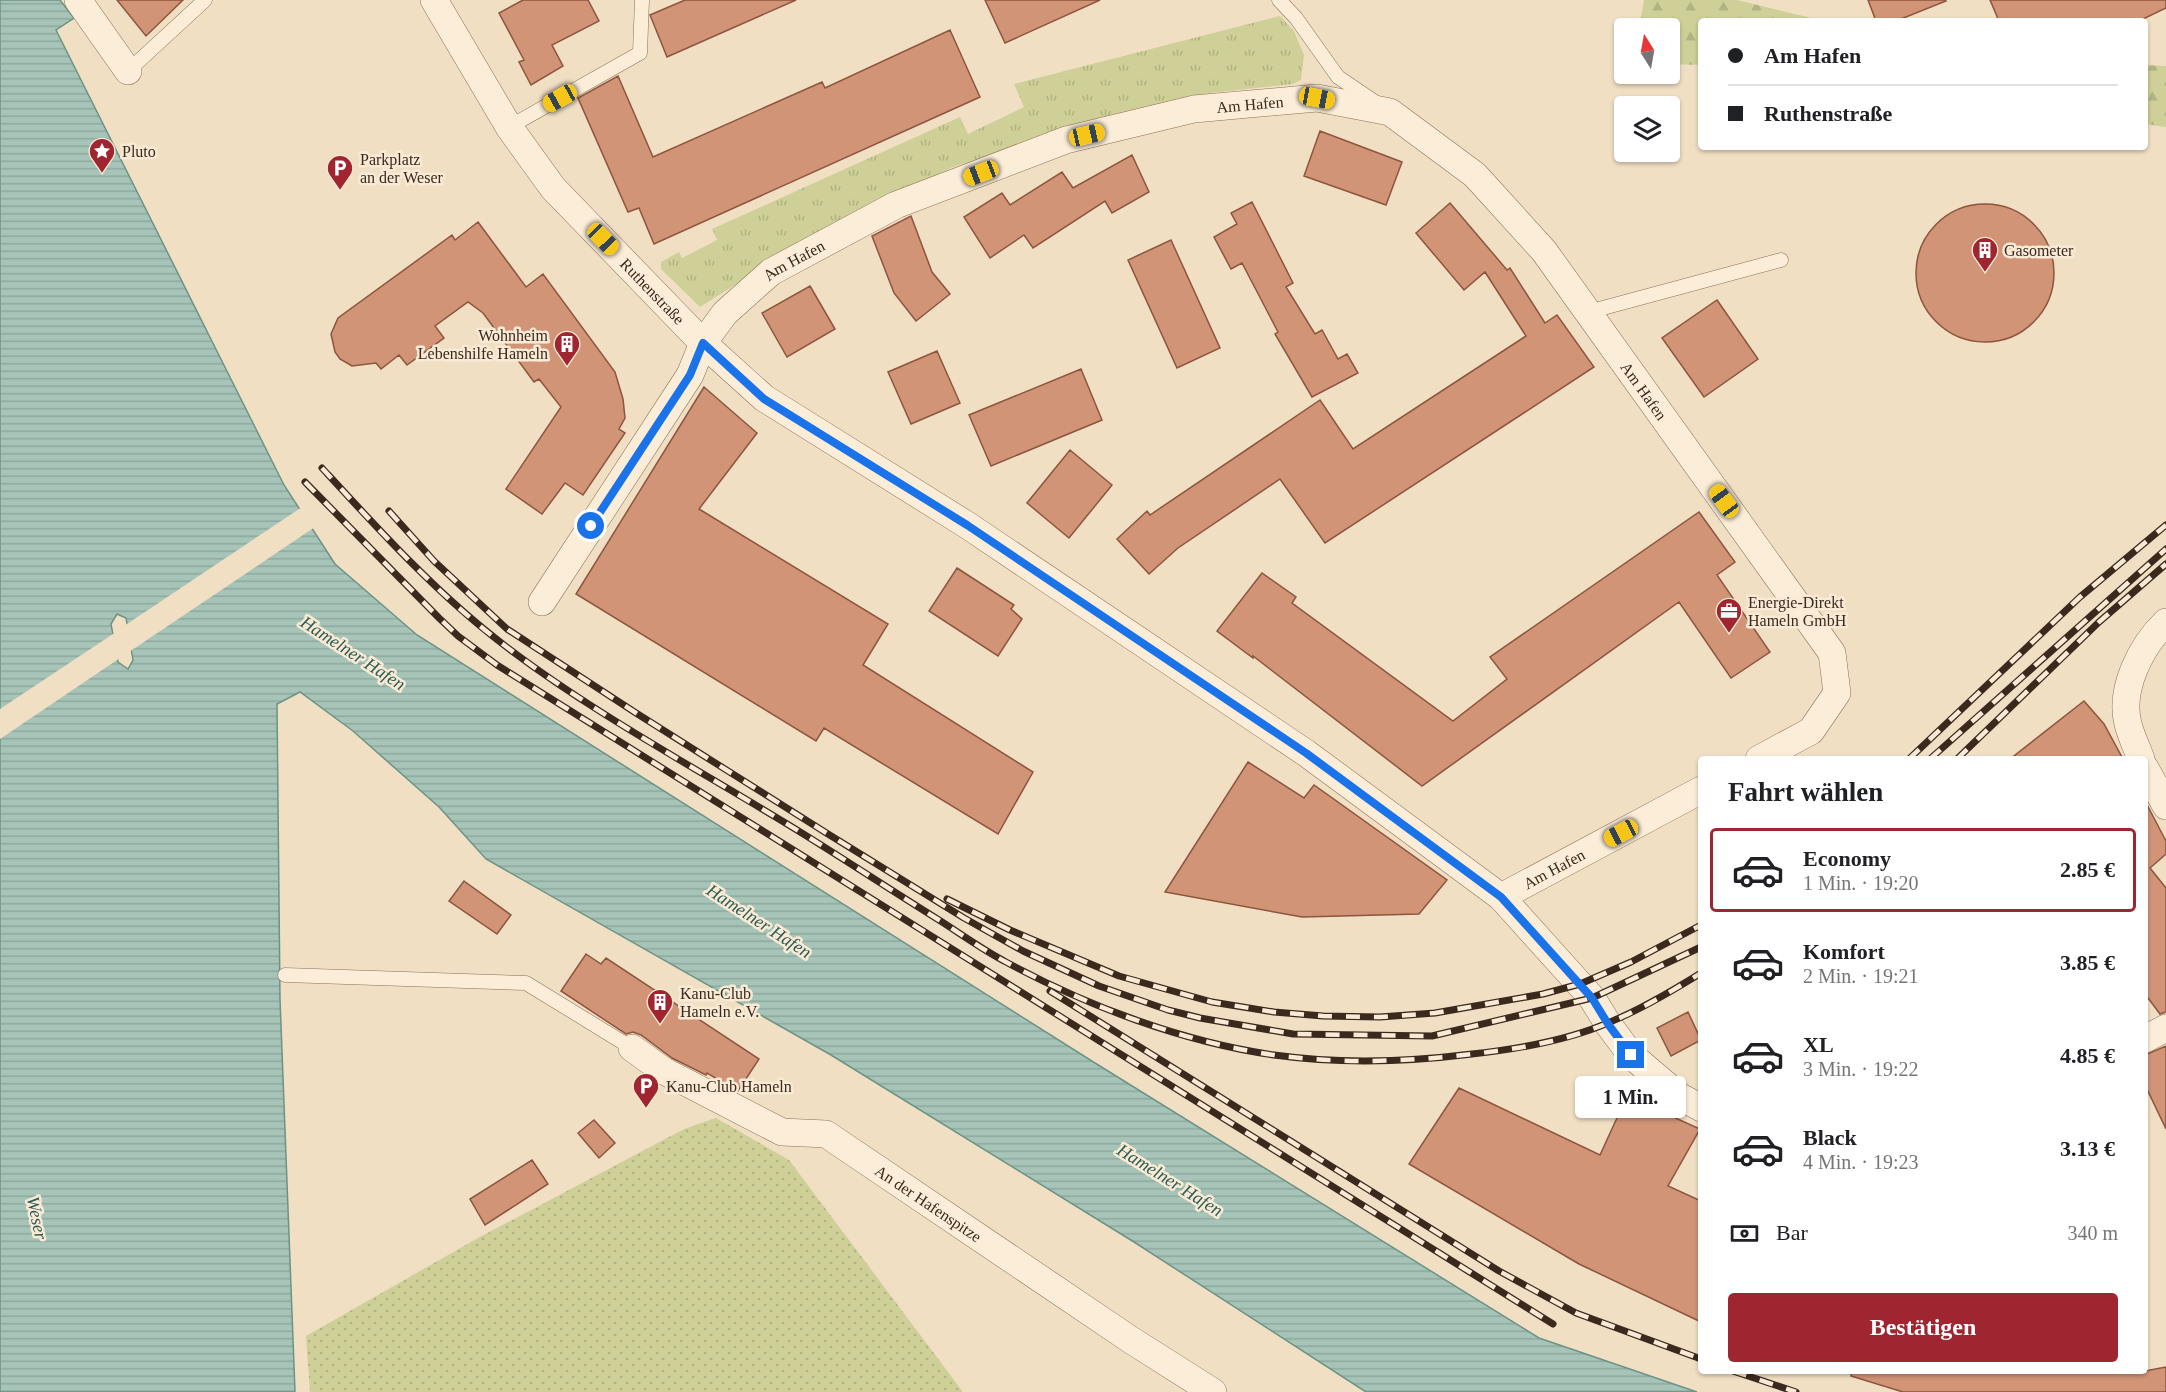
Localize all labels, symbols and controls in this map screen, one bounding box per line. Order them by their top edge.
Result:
north arrow [1614,18,1680,84]
map controls [1614,18,1680,162]
text: Am Hafen [1764,43,1861,68]
car [540,81,580,115]
car [1298,86,1336,110]
street label: Am Hafen [1216,93,1284,115]
button: layers [1614,96,1680,162]
text: Ruthenstraße [1764,101,1892,126]
car [1067,122,1107,148]
place icon: Pluto [87,136,117,174]
place label: Pluto [122,143,156,160]
place label: Parkplatz an der Weser [360,151,443,186]
parking icon: Parkplatz an der Weser [325,153,355,191]
car [961,158,1001,188]
car [584,220,622,258]
building icon: Gasometer [1970,235,2000,273]
street label: Am Hafen [759,237,827,284]
place label: Gasometer [2004,242,2074,259]
street label: Ruthenstraße [617,255,688,327]
place label: Wohnheim Lebenshilfe Hameln [418,327,549,362]
building icon: Wohnheim Lebenshilfe Hameln [552,329,582,367]
street label: Am Hafen [1618,358,1671,423]
car [1706,481,1742,521]
route start [577,512,604,539]
place label: Energie-Direkt Hameln GmbH [1748,594,1847,629]
office icon: Energie-Direkt Hameln GmbH [1714,596,1744,634]
water label: Hamelner Hafen [296,611,409,694]
text: Fahrt wählen [1728,777,1883,807]
car [1601,817,1641,849]
icon: car [1731,843,1785,897]
street label: Am Hafen [1520,845,1588,892]
text: Economy [1803,846,1891,871]
text: 2.85 € [2060,857,2115,882]
text: 1 Min. · 19:20 [1803,872,1919,894]
water label: Hamelner Hafen [702,879,815,962]
icon: car [1731,936,1785,990]
text: Komfort [1803,939,1885,964]
text: 3.85 € [2060,950,2115,975]
text: 2 Min. · 19:21 [1803,965,1919,987]
place label: Kanu-Club Hameln e.V. [680,985,759,1020]
building icon: Kanu-Club Hameln e.V. [645,987,675,1025]
icon: car [1731,1029,1785,1083]
text: XL [1803,1032,1834,1057]
route end [1617,1041,1644,1068]
text: 4.85 € [2060,1043,2115,1068]
text: 3 Min. · 19:22 [1803,1058,1919,1080]
parking icon: Kanu-Club Hameln [631,1071,661,1109]
callout: 1 Min. [1576,1076,1686,1118]
place label: Kanu-Club Hameln [666,1078,792,1095]
text: 1 Min. [1603,1086,1658,1108]
icon: car [1731,1122,1785,1176]
text: Black [1803,1125,1857,1150]
text: 3.13 € [2060,1136,2115,1161]
water label: Hamelner Hafen [1113,1139,1226,1220]
text: 4 Min. · 19:23 [1803,1151,1919,1173]
street label: An der Hafenspitze [872,1161,985,1245]
water label: Weser [23,1195,51,1242]
icon: cash [1728,1217,1761,1250]
text: Bar [1776,1220,1808,1245]
text: 340 m [2067,1222,2118,1244]
button: Bestätigen [1728,1293,2118,1362]

